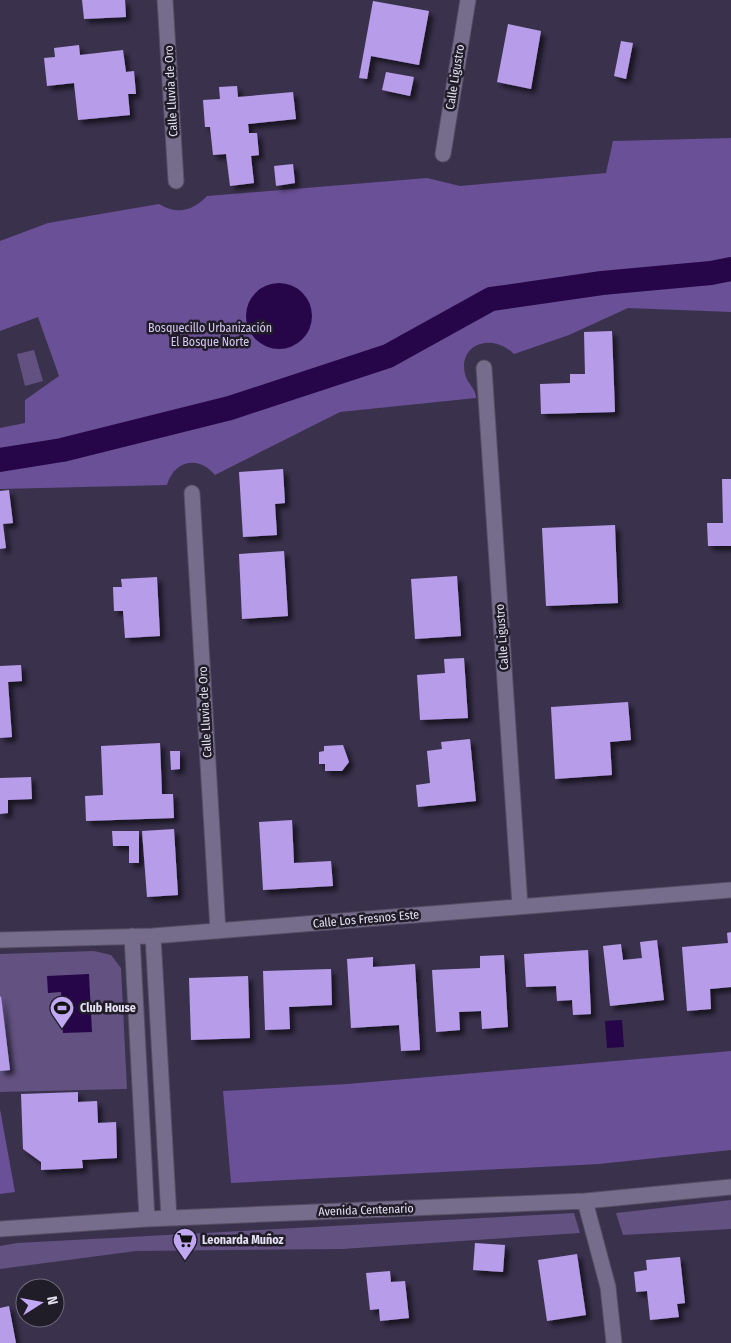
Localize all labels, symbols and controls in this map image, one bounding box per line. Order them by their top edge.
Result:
street label: Calle Ligustro [443,43,467,111]
street label: Calle Lluvia de Oro [162,45,180,137]
park label: Bosquecillo Urbanización El Bosque Norte [148,321,272,349]
street label: Calle Ligustro [493,604,511,670]
street label: Calle Lluvia de Oro [196,666,214,758]
street label: Calle Los Fresnos Este [312,907,420,931]
sports icon: Club House [49,995,75,1029]
place label: Club House [80,1001,136,1015]
street label: Avenida Centenario [318,1201,414,1219]
supermarket icon: Leonarda Muñoz [172,1227,198,1261]
place label: Leonarda Muñoz [202,1233,284,1247]
north arrow [15,1278,65,1328]
text: N [43,1295,61,1306]

